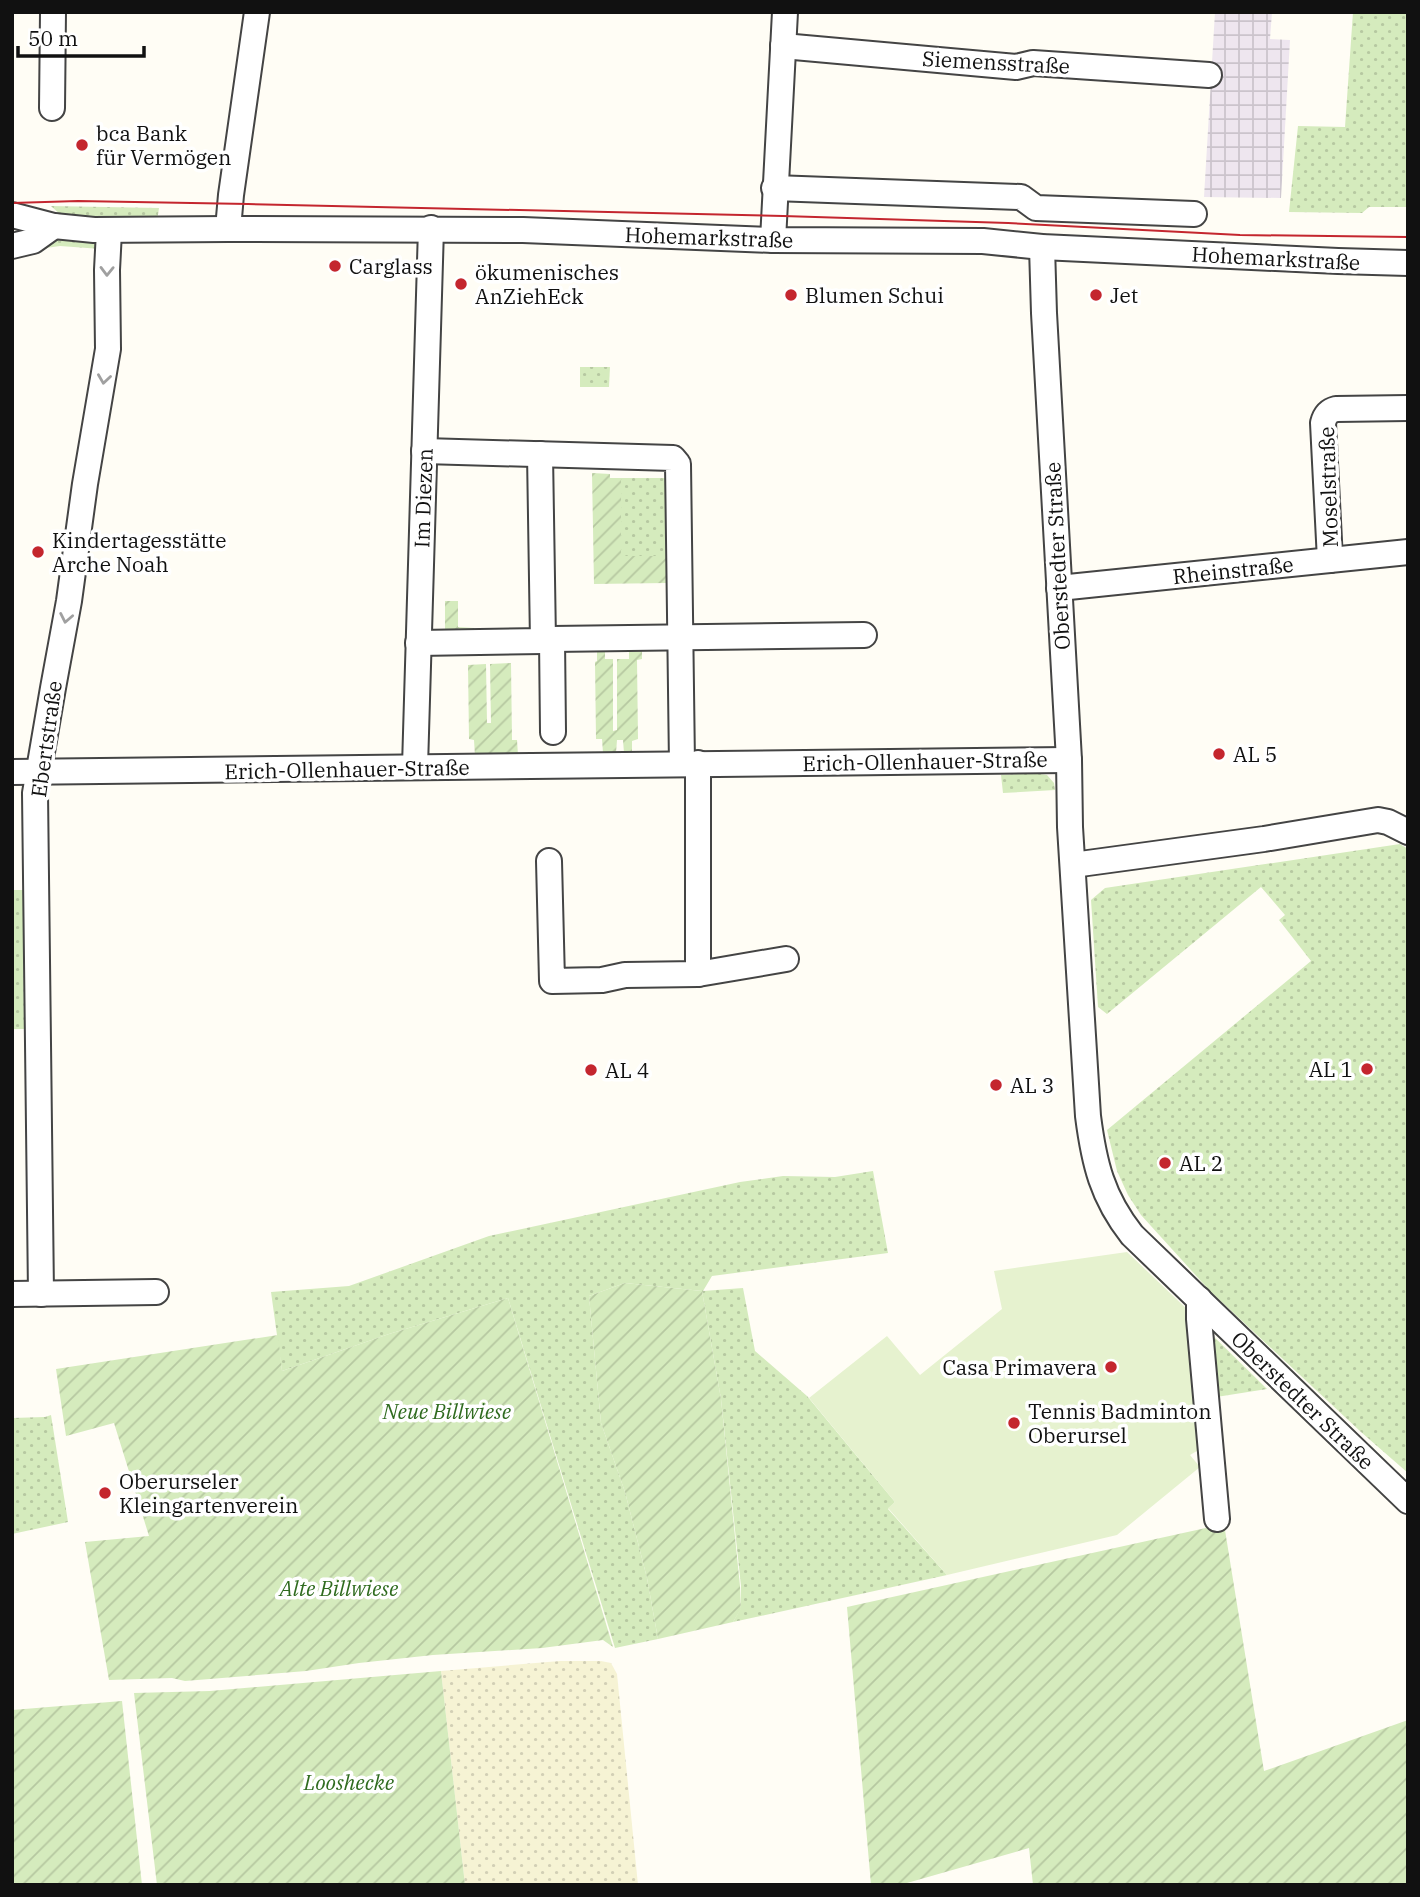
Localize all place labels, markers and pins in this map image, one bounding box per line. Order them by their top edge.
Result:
place label: bca Bank für Vermögen [96,119,232,171]
marker: bca Bank für Vermögen [74,137,90,153]
place label: Carglass [349,252,433,280]
marker: Carglass [327,258,343,274]
place label: ökumenisches AnZiehEck [475,258,619,310]
marker: ökumenisches AnZiehEck [453,276,469,292]
place label: Blumen Schui [805,281,944,309]
place label: Jet [1110,281,1138,309]
marker: Blumen Schui [783,287,799,303]
marker: Jet [1088,287,1104,303]
place label: Kindertagesstätte Arche Noah [52,526,227,578]
marker: Kindertagesstätte Arche Noah [30,544,46,560]
place label: AL 5 [1233,740,1277,768]
marker: AL 5 [1211,746,1227,762]
place label: AL 1 [1309,1055,1353,1083]
place label: AL 4 [605,1056,649,1084]
marker: AL 1 [1359,1061,1375,1077]
marker: AL 4 [583,1062,599,1078]
place label: AL 3 [1010,1071,1054,1099]
marker: AL 3 [988,1077,1004,1093]
place label: AL 2 [1179,1149,1223,1177]
marker: AL 2 [1157,1155,1173,1171]
place label: Casa Primavera [942,1353,1097,1381]
marker: Casa Primavera [1103,1359,1119,1375]
place label: Tennis Badminton Oberursel [1028,1397,1212,1449]
marker: Tennis Badminton Oberursel [1006,1415,1022,1431]
place label: Oberurseler Kleingartenverein [119,1467,298,1519]
marker: Oberurseler Kleingartenverein [97,1485,113,1501]

